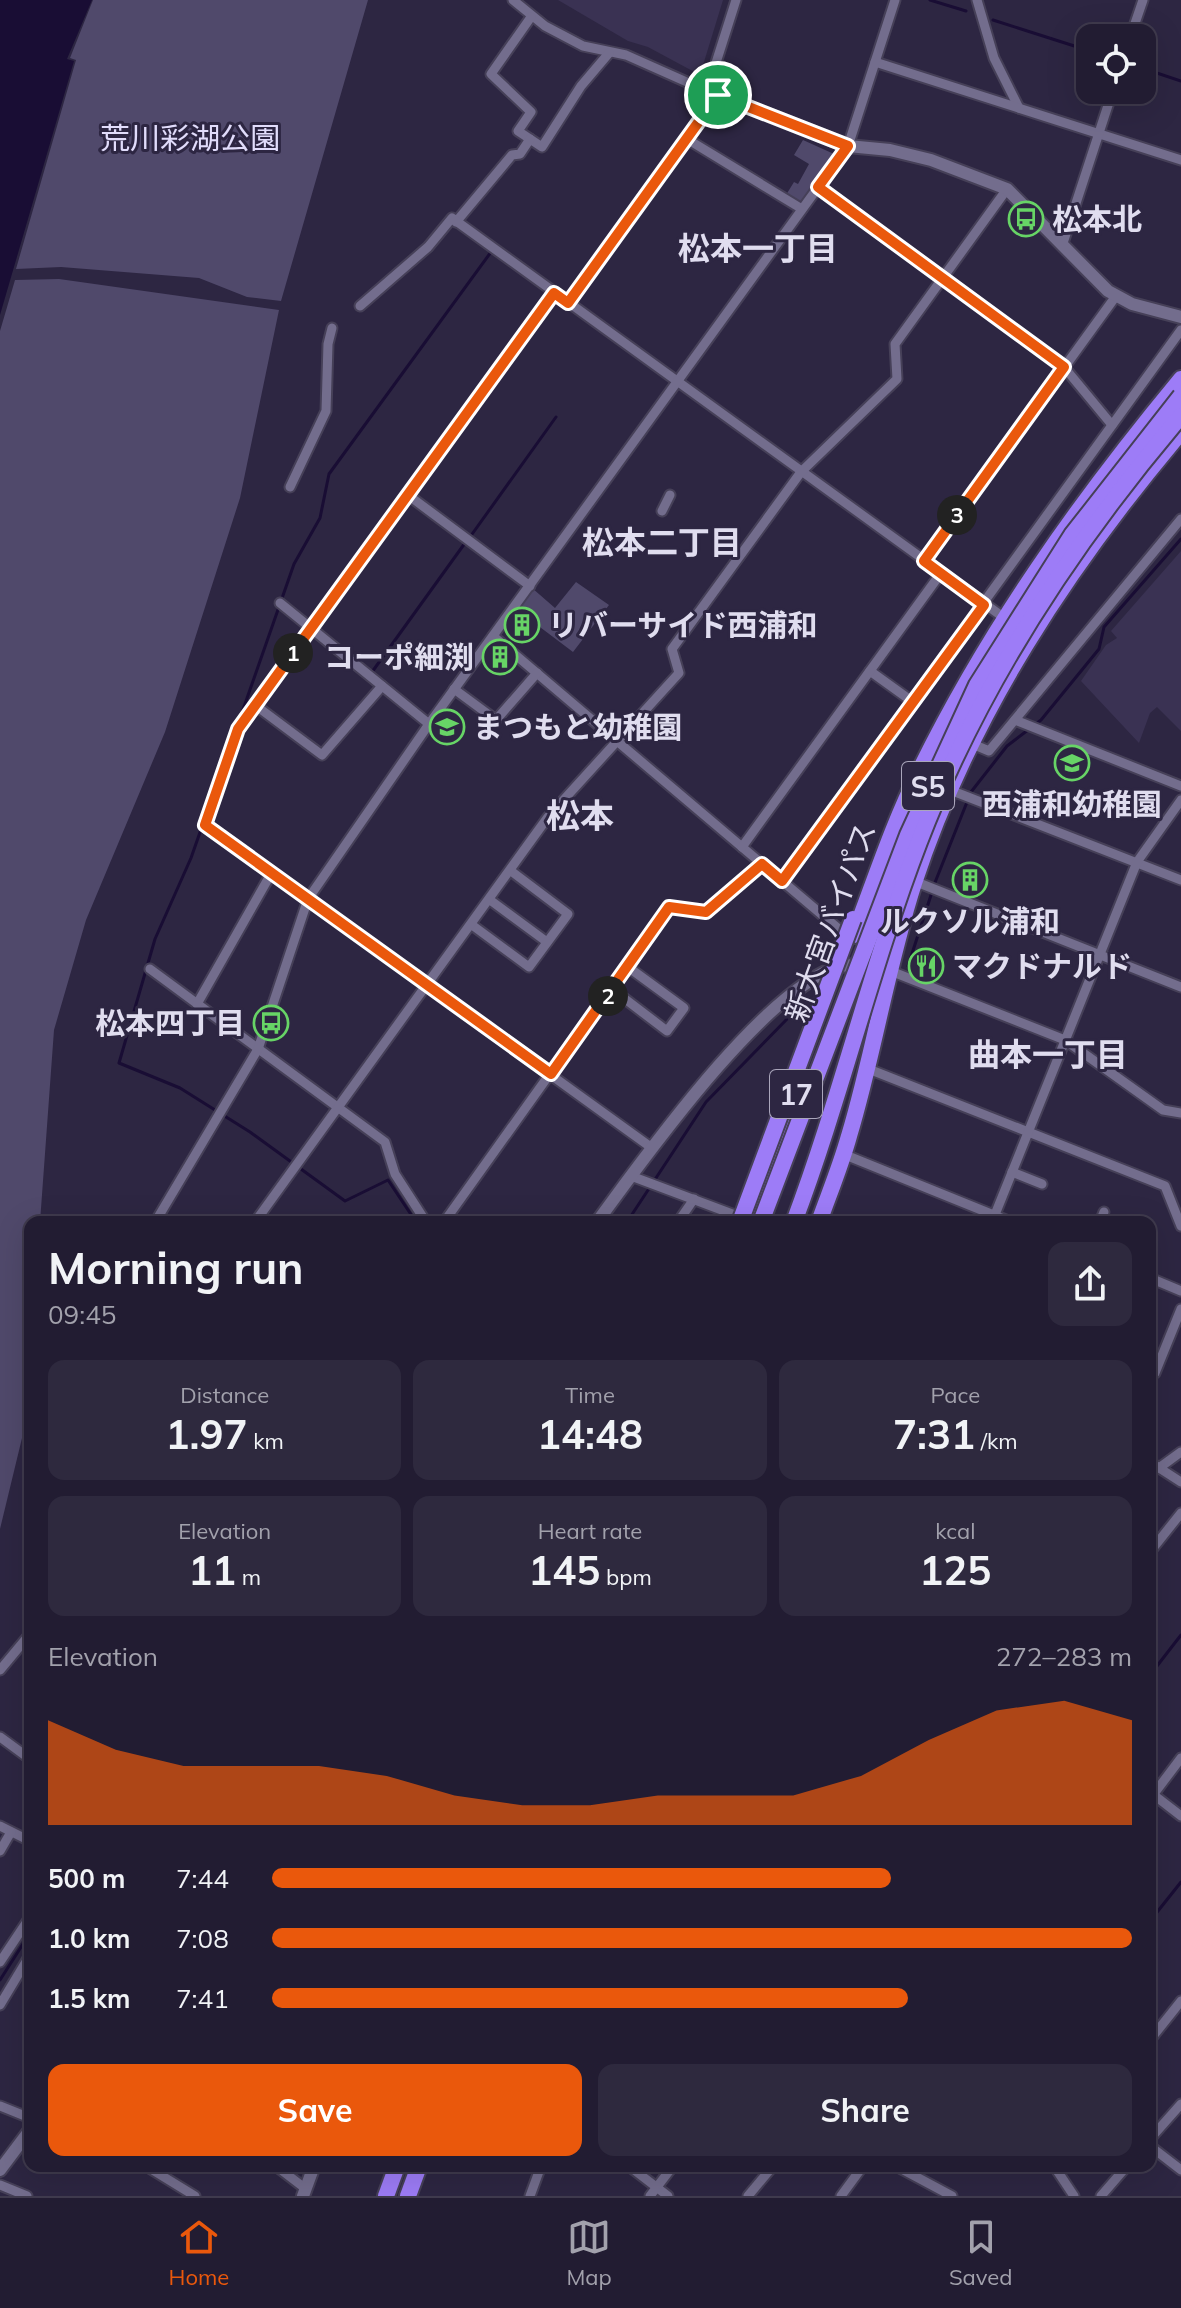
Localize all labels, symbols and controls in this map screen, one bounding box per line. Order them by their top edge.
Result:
map controls [1076,24,1156,104]
button: locate [1076,24,1156,104]
pin [684,61,752,129]
icon: arrive [696,73,740,117]
park label: 荒川彩湖公園 [100,119,280,157]
bus stop icon: 松本北 [1007,200,1045,238]
place label: 松本北 [1052,200,1142,238]
district label: 松本一丁目 [678,228,838,268]
pin: 3 [937,495,977,535]
text: 3 [950,501,964,529]
district label: 松本二丁目 [582,522,742,562]
building icon: リバーサイド西浦和 [503,606,541,644]
place label: リバーサイド西浦和 [548,606,817,644]
pin: 1 [273,633,313,673]
place label: コーポ細渕 [324,638,474,676]
building icon: コーポ細渕 [481,638,519,676]
text: 1 [286,639,300,667]
school or university icon: まつもと幼稚園 [428,708,466,746]
place label: まつもと幼稚園 [473,708,682,746]
school or university icon: 西浦和幼稚園 [1053,744,1091,782]
road number: S5 [902,762,954,810]
place label: 西浦和幼稚園 [982,785,1162,823]
district label: 松本 [546,794,614,837]
street label: 新大宮バイパス [776,817,884,1027]
building icon: ルクソル浦和 [951,861,989,899]
place label: ルクソル浦和 [880,902,1060,940]
restaurant icon: マクドナルド [907,947,945,985]
place label: マクドナルド [952,947,1132,985]
pin: 2 [588,976,628,1016]
text: 2 [601,982,615,1010]
place label: 松本四丁目 [95,1004,245,1042]
bus stop icon: 松本四丁目 [252,1004,290,1042]
district label: 曲本一丁目 [968,1034,1128,1074]
road number: 17 [770,1070,822,1118]
text: Morning run [48,1240,304,1295]
button: share [1048,1242,1132,1326]
text: 09:45 [48,1298,116,1331]
text: Distance [180,1381,269,1409]
text: Time [565,1381,615,1409]
text: Pace [931,1381,980,1409]
text: 1.97 [166,1409,247,1459]
text: 14:48 [537,1409,643,1459]
text: 7:31 [893,1409,975,1459]
text: km [247,1427,284,1455]
text: /km [975,1427,1018,1455]
text: Elevation [178,1517,271,1545]
text: Heart rate [538,1517,642,1545]
text: kcal [935,1517,975,1545]
text: 11 [188,1545,236,1595]
text: 145 [528,1545,600,1595]
text: 125 [919,1545,991,1595]
text: m [236,1563,261,1591]
text: bpm [600,1563,652,1591]
text: Elevation [48,1640,158,1673]
text: 272–283 m [996,1640,1132,1673]
text: 500 m [48,1862,125,1895]
text: 7:44 [176,1862,229,1895]
text: 1.0 km [48,1922,131,1955]
text: 7:08 [176,1922,229,1955]
text: 1.5 km [48,1982,131,2015]
text: 7:41 [176,1982,229,2015]
button: Save [48,2064,582,2156]
button: Share [598,2064,1132,2156]
tab: Home [169,2215,229,2291]
tab: Map [566,2215,612,2291]
tab: Saved [949,2215,1012,2291]

